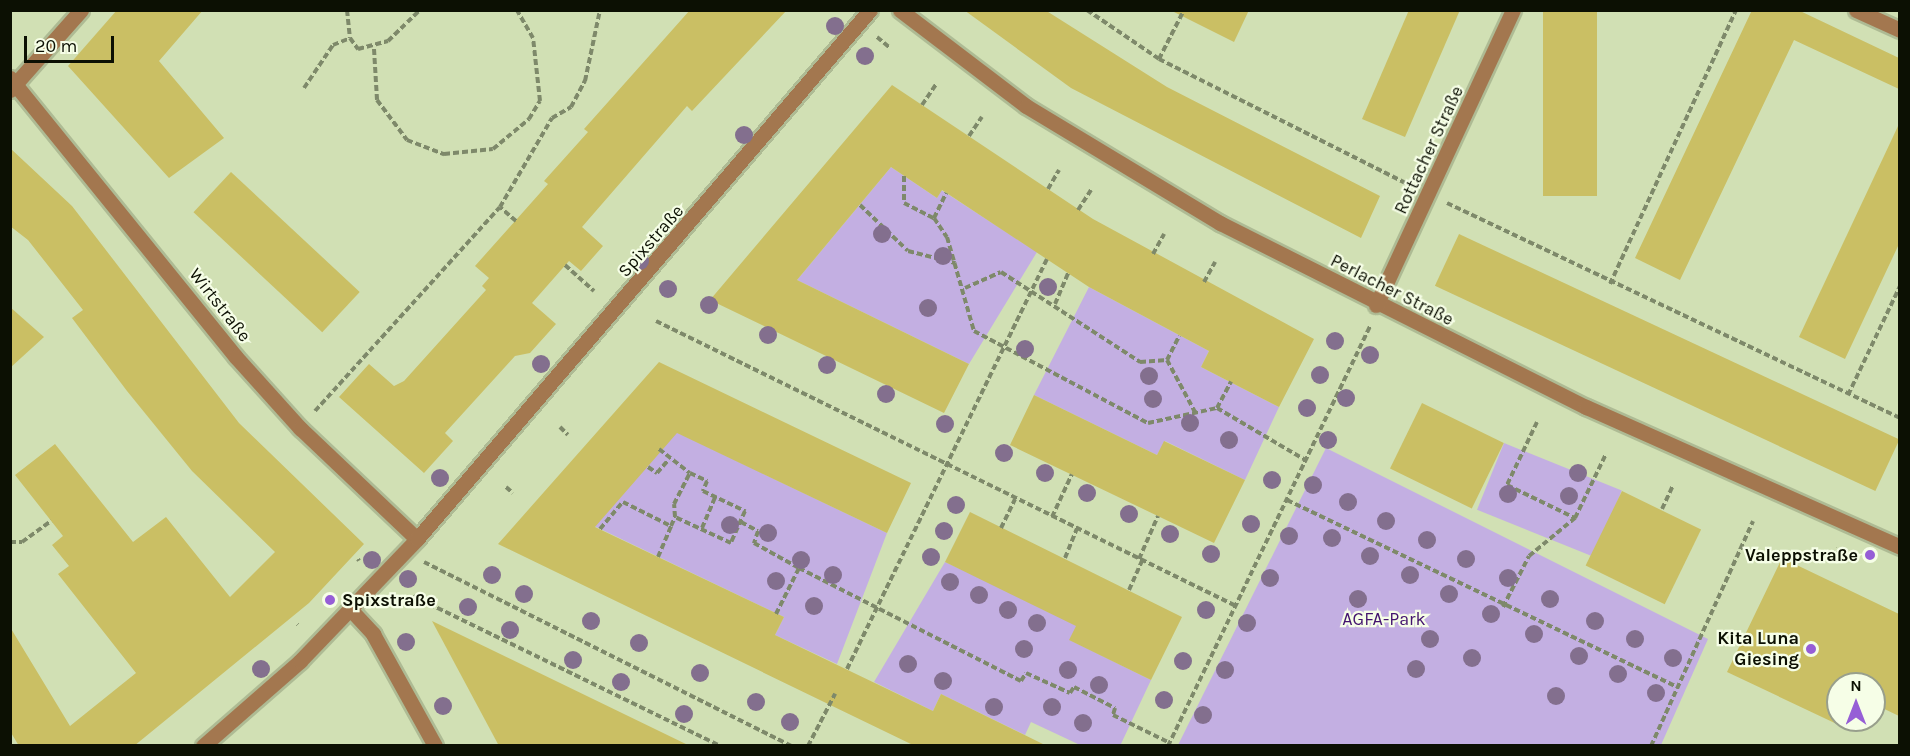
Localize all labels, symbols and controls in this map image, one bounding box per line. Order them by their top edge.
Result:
scale bar [27,24,117,62]
text: 20 m [35,35,77,57]
street label: Rottacher Straße [1390,83,1468,217]
street label: Spixstraße [614,200,688,282]
street label: Perlacher Straße [1327,250,1457,330]
street label: Wirtstraße [185,264,255,346]
place label: Valeppstraße [1745,544,1858,566]
marker: Valeppstraße [1863,548,1877,562]
place label: Spixstraße [342,589,436,611]
marker: Spixstraße [323,593,337,607]
park label: AGFA-Park [1342,608,1426,630]
place label: Kita Luna Giesing [1717,628,1799,670]
marker: Kita Luna Giesing [1804,642,1818,656]
north arrow [1826,672,1886,732]
text: N [1850,676,1862,695]

